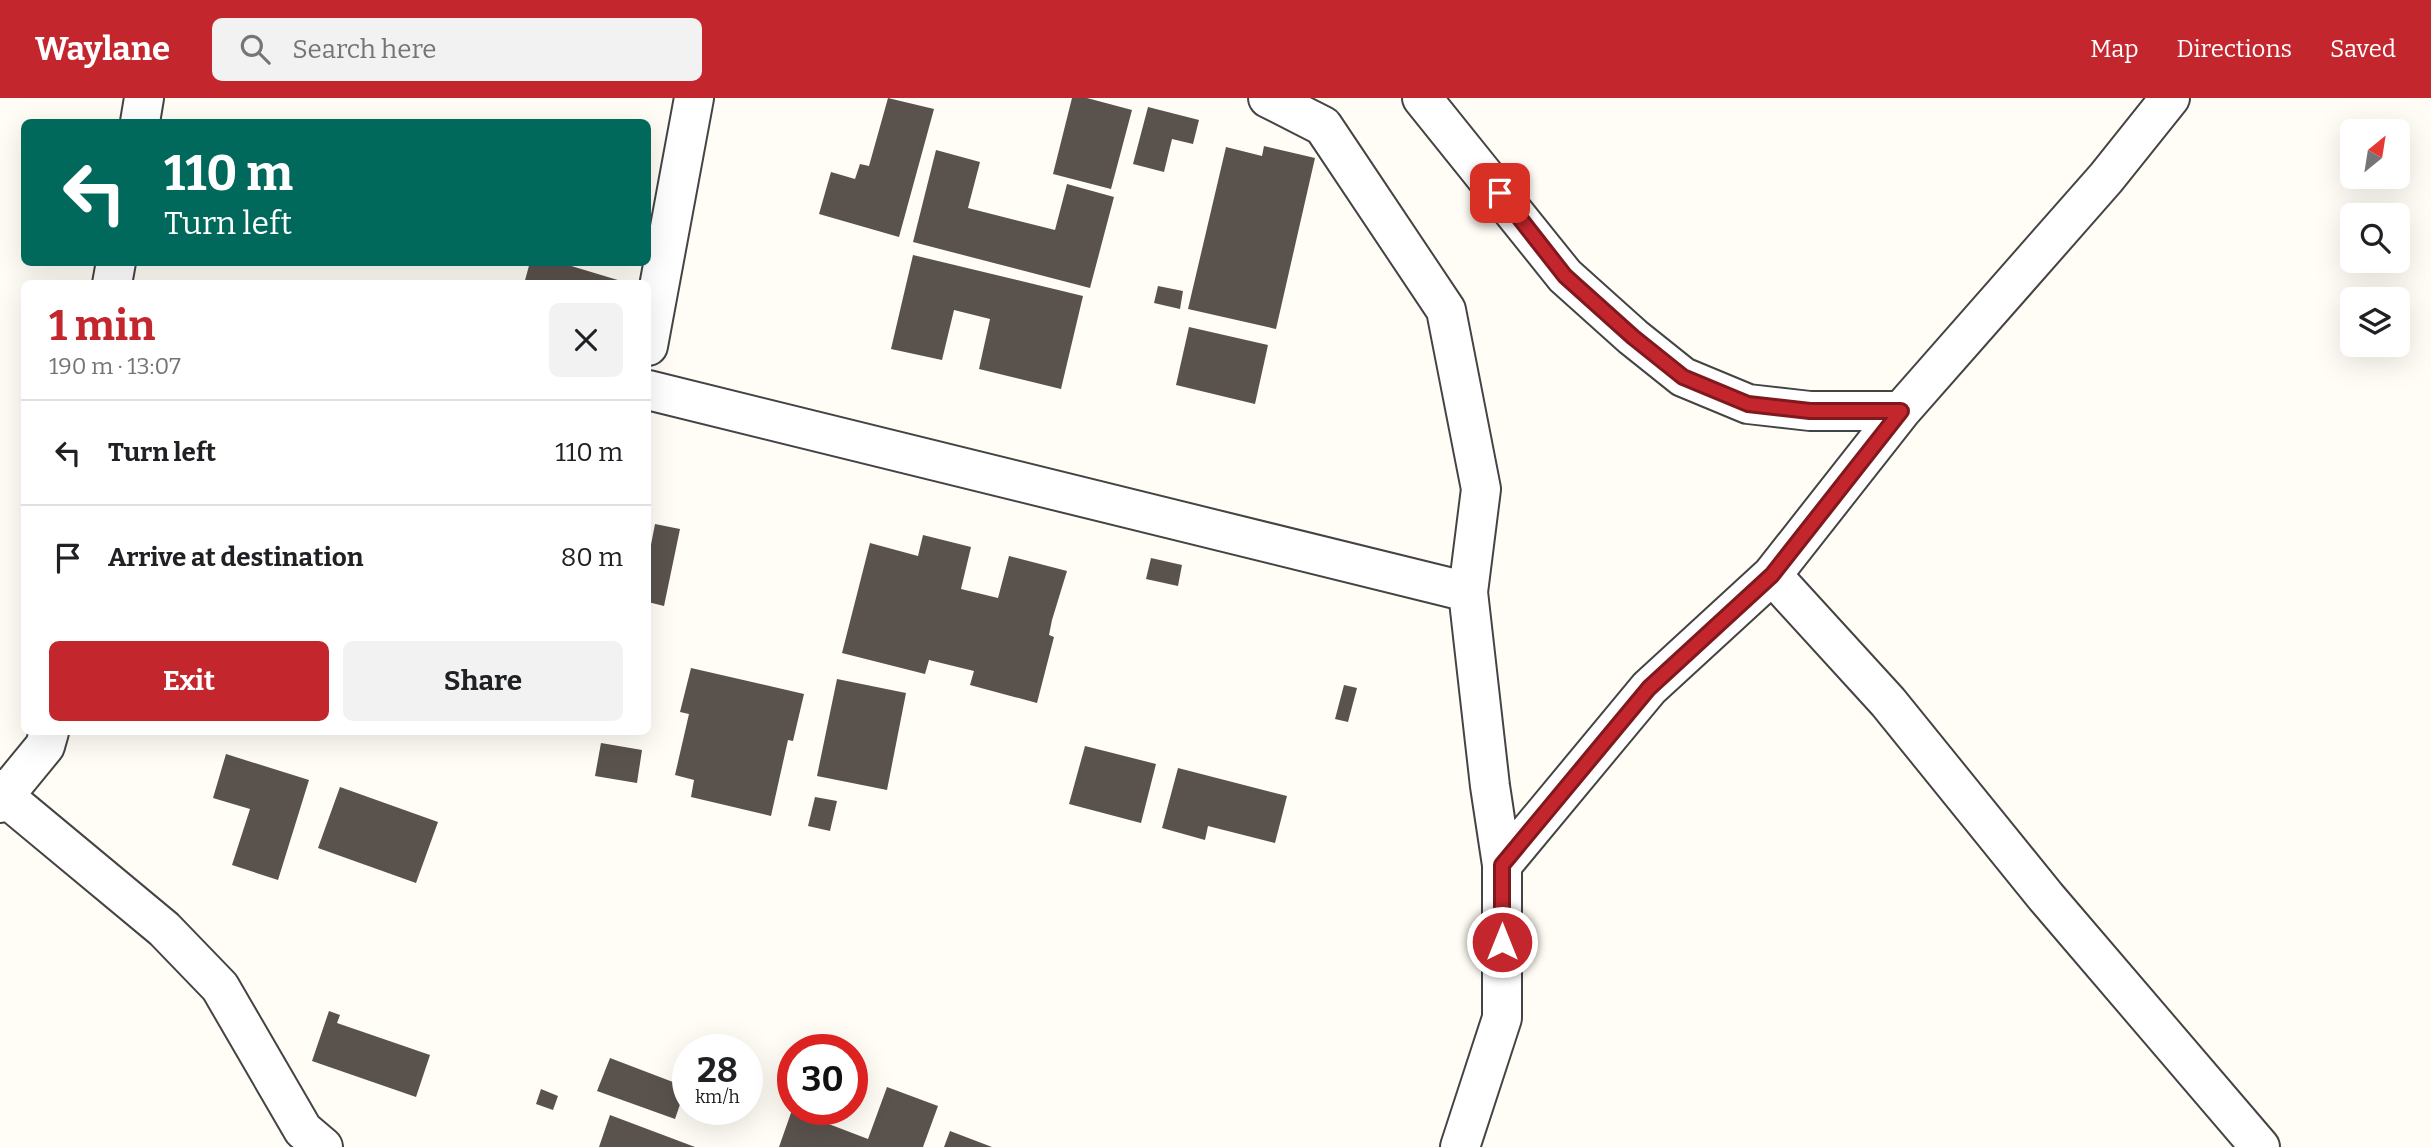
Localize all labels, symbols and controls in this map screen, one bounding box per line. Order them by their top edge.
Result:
search box [212,18,702,81]
text: Waylane [35,29,170,69]
icon: search [236,30,274,68]
text: Search here [292,34,437,65]
text: Map [2090,35,2139,63]
text: Directions [2177,35,2292,63]
text: Saved [2330,35,2396,63]
north arrow [2340,119,2410,189]
map controls [2340,119,2410,357]
text: 110 m [164,144,293,203]
icon: left [49,147,140,238]
pin [1470,163,1530,223]
icon: arrive [1481,174,1519,212]
button: search [2340,203,2410,273]
text: Turn left [164,204,292,242]
button: layers [2340,287,2410,357]
text: 1 min [49,301,155,351]
button: close [549,303,623,377]
text: 190 m · 13:07 [49,352,181,380]
icon: left [49,434,87,472]
text: Turn left [108,437,216,468]
text: 110 m [555,437,623,468]
icon: arrive [49,539,87,577]
text: Arrive at destination [108,542,363,573]
text: 80 m [561,542,623,573]
button: Exit [49,641,329,721]
button: Share [343,641,623,721]
position arrow [1465,905,1539,979]
speed limit sign: 30 [777,1034,868,1125]
text: 28 [697,1049,738,1091]
text: km/h [695,1086,740,1108]

